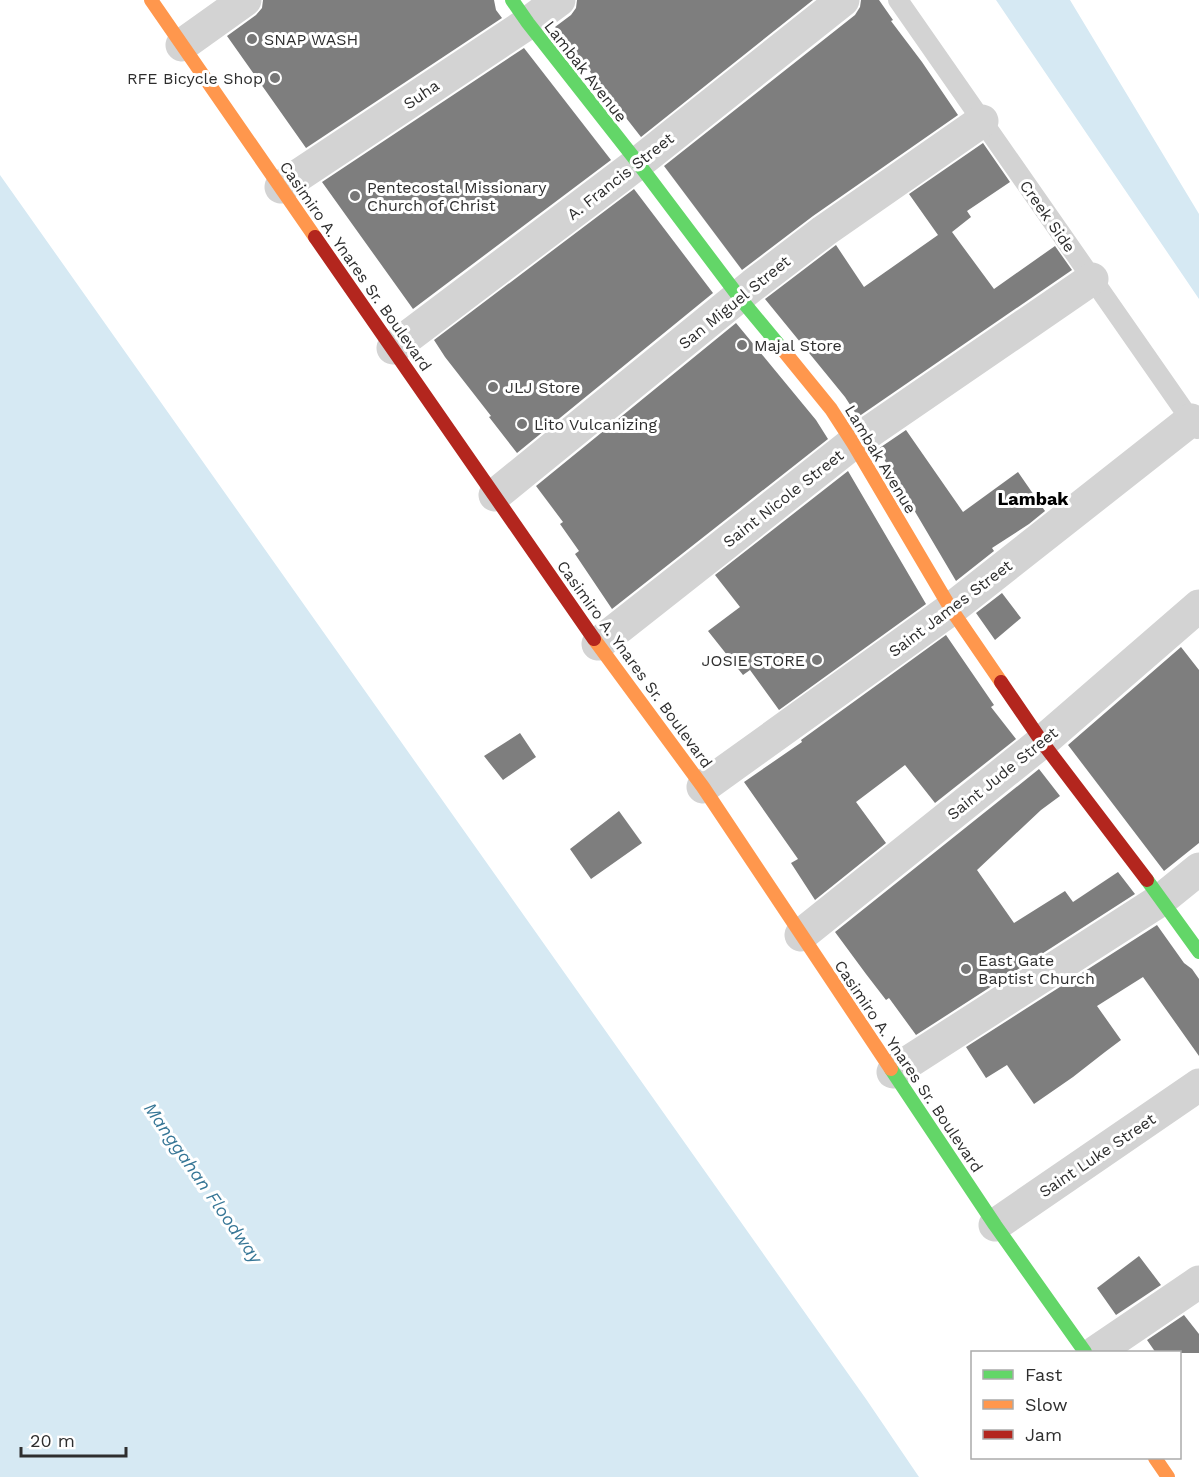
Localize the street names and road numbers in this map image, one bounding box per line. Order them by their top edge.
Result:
street label: Lambak Avenue [540,17,631,126]
street label: Suha [400,76,443,113]
street label: A. Francis Street [563,129,678,224]
street label: Casimiro A. Ynares Sr. Boulevard [276,158,436,375]
street label: Creek Side [1016,177,1079,256]
street label: San Miguel Street [675,251,794,353]
street label: Lambak Avenue [841,402,920,517]
street label: Saint Nicole Street [719,445,848,551]
street label: Saint James Street [885,556,1016,661]
street label: Casimiro A. Ynares Sr. Boulevard [553,557,716,772]
street label: Saint Jude Street [943,723,1062,824]
street label: Casimiro A. Ynares Sr. Boulevard [830,957,987,1176]
street label: Saint Luke Street [1035,1109,1159,1201]

